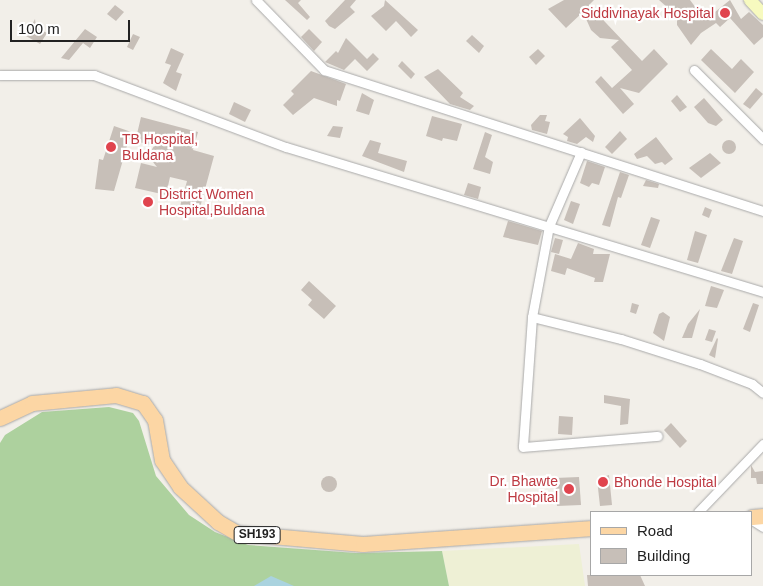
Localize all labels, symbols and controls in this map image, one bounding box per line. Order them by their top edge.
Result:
place label: Siddivinayak Hospital [581,5,714,21]
marker: Siddivinayak Hospital [718,6,732,20]
scale bar [12,10,132,42]
text: 100 m [18,20,60,37]
place label: TB Hospital, Buldana [122,131,198,164]
marker: TB Hospital, Buldana [104,140,118,154]
place label: District Women Hospital,Buldana [159,186,265,218]
marker: District Women Hospital,Buldana [141,195,155,209]
place label: Dr. Bhawte Hospital [490,473,558,506]
place label: Bhonde Hospital [614,474,717,490]
marker: Bhonde Hospital [596,475,610,489]
marker: Dr. Bhawte Hospital [562,482,576,496]
legend [590,511,753,576]
text: Road [637,522,673,539]
road number: SH193 [233,526,281,544]
text: Building [637,547,690,564]

